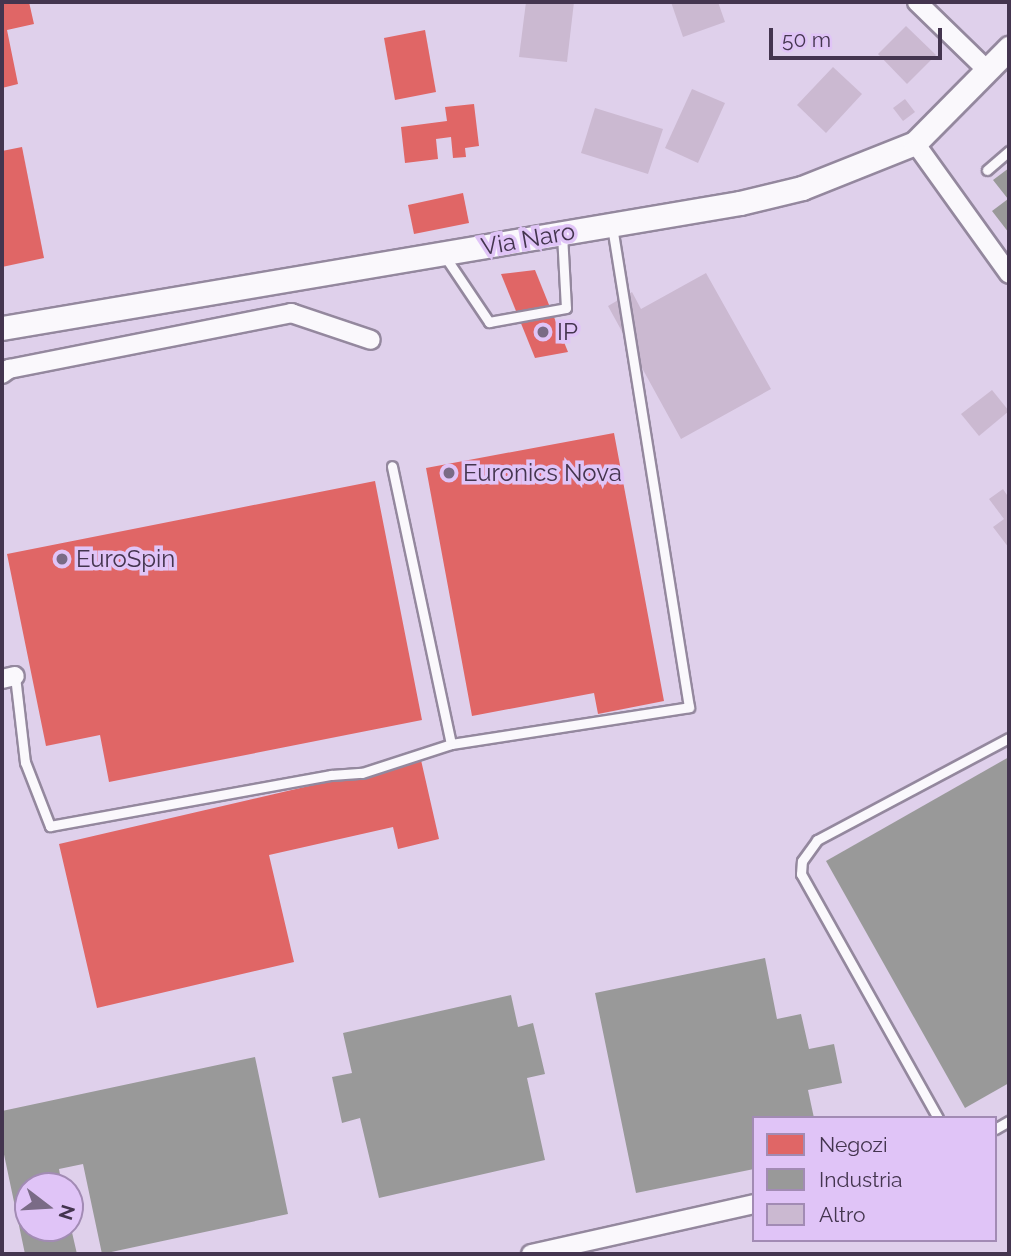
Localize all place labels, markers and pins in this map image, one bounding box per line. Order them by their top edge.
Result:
place label: IP [557,318,578,346]
marker: IP [535,324,551,340]
place label: Euronics Nova [463,459,622,487]
marker: Euronics Nova [441,465,457,481]
place label: EuroSpin [76,545,175,573]
marker: EuroSpin [54,551,70,567]

